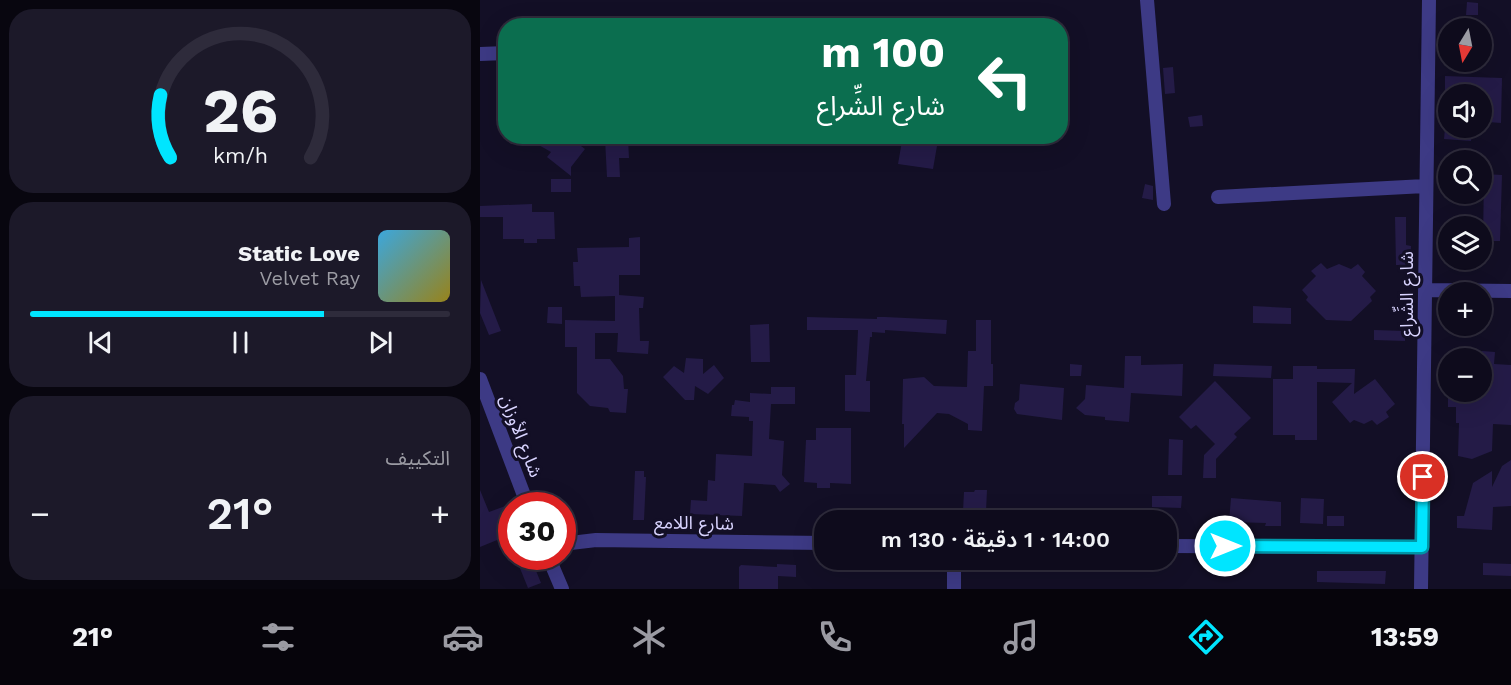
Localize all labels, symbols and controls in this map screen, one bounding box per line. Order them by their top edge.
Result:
north arrow [1438,18,1492,72]
map controls [1438,18,1492,402]
text: 100 m [821,28,945,77]
icon: left [966,42,1044,120]
text: 26 [202,74,278,147]
button: sound [1438,84,1492,138]
text: شارع الشِّراع [817,90,945,122]
text: km/h [212,144,268,169]
button: search [1438,150,1492,204]
button: layers [1438,216,1492,270]
text: Static Love [238,241,360,266]
street label: شارع الشِّراع [1391,251,1421,337]
text: Velvet Ray [260,266,360,290]
button: + [1438,282,1492,336]
icon: previous [84,326,117,359]
icon: pause [224,326,257,359]
icon: next [364,326,397,359]
button: − [1438,348,1492,402]
street label: شارع الأوزان [492,392,547,482]
text: التكييف [386,446,450,470]
pin [1397,451,1448,502]
icon: arrive [1406,460,1439,493]
text: 21° [206,487,274,540]
speed limit sign: 30 [498,492,576,570]
text: − [30,494,50,533]
text: + [430,494,450,533]
street label: شارع اللامع [654,511,734,538]
position arrow [1193,514,1257,578]
text: 14:00 · 1 دقيقة · 130 m [881,527,1110,552]
icon: filters [257,616,299,658]
icon: car [442,616,484,658]
icon: climate [628,616,670,658]
icon: phone [814,616,856,658]
icon: music [1000,616,1042,658]
icon: directions [1185,616,1227,658]
text: 21° [72,621,113,653]
text: 13:59 [1371,621,1439,653]

